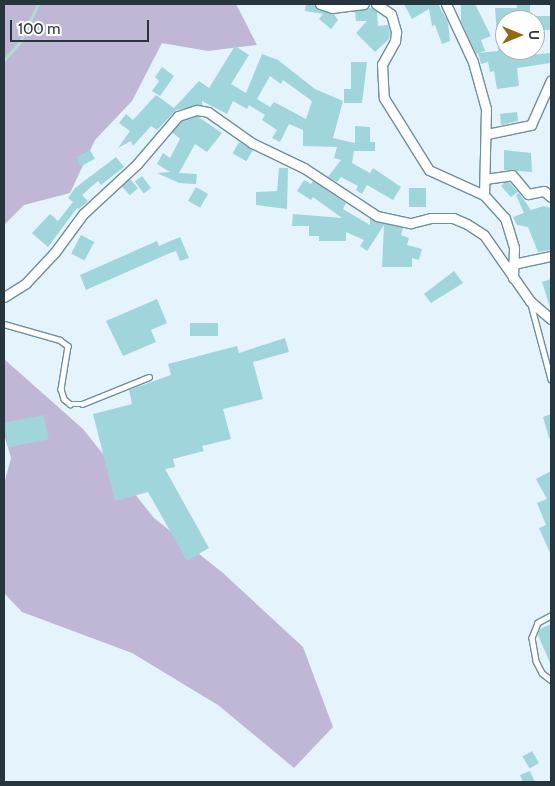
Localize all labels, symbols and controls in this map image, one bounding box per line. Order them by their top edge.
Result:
scale bar [12,10,151,42]
north arrow [495,10,545,60]
text: 100 m [18,20,60,38]
text: U [525,30,543,40]

